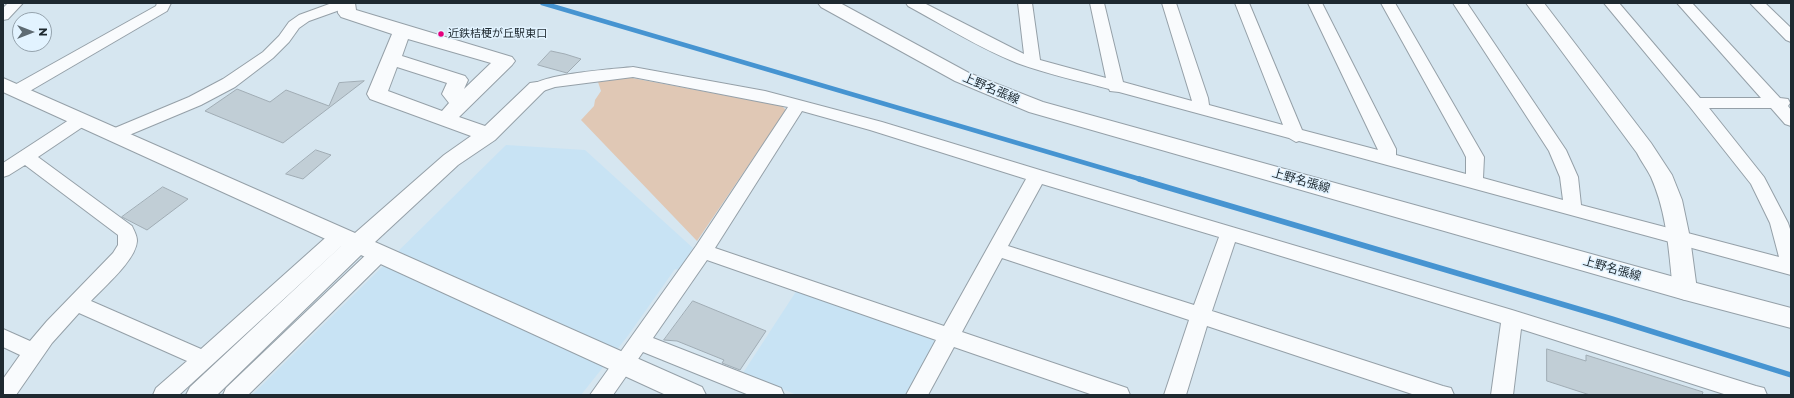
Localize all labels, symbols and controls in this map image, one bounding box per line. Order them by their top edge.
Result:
north arrow [12,12,52,52]
place label: 近鉄桔梗が丘駅東口 [448,27,547,41]
text: N [36,28,50,36]
marker: 近鉄桔梗が丘駅東口 [436,29,446,39]
street label: 上野名張線 [961,71,1021,107]
street label: 上野名張線 [1270,166,1332,196]
street label: 上野名張線 [1581,254,1643,284]

